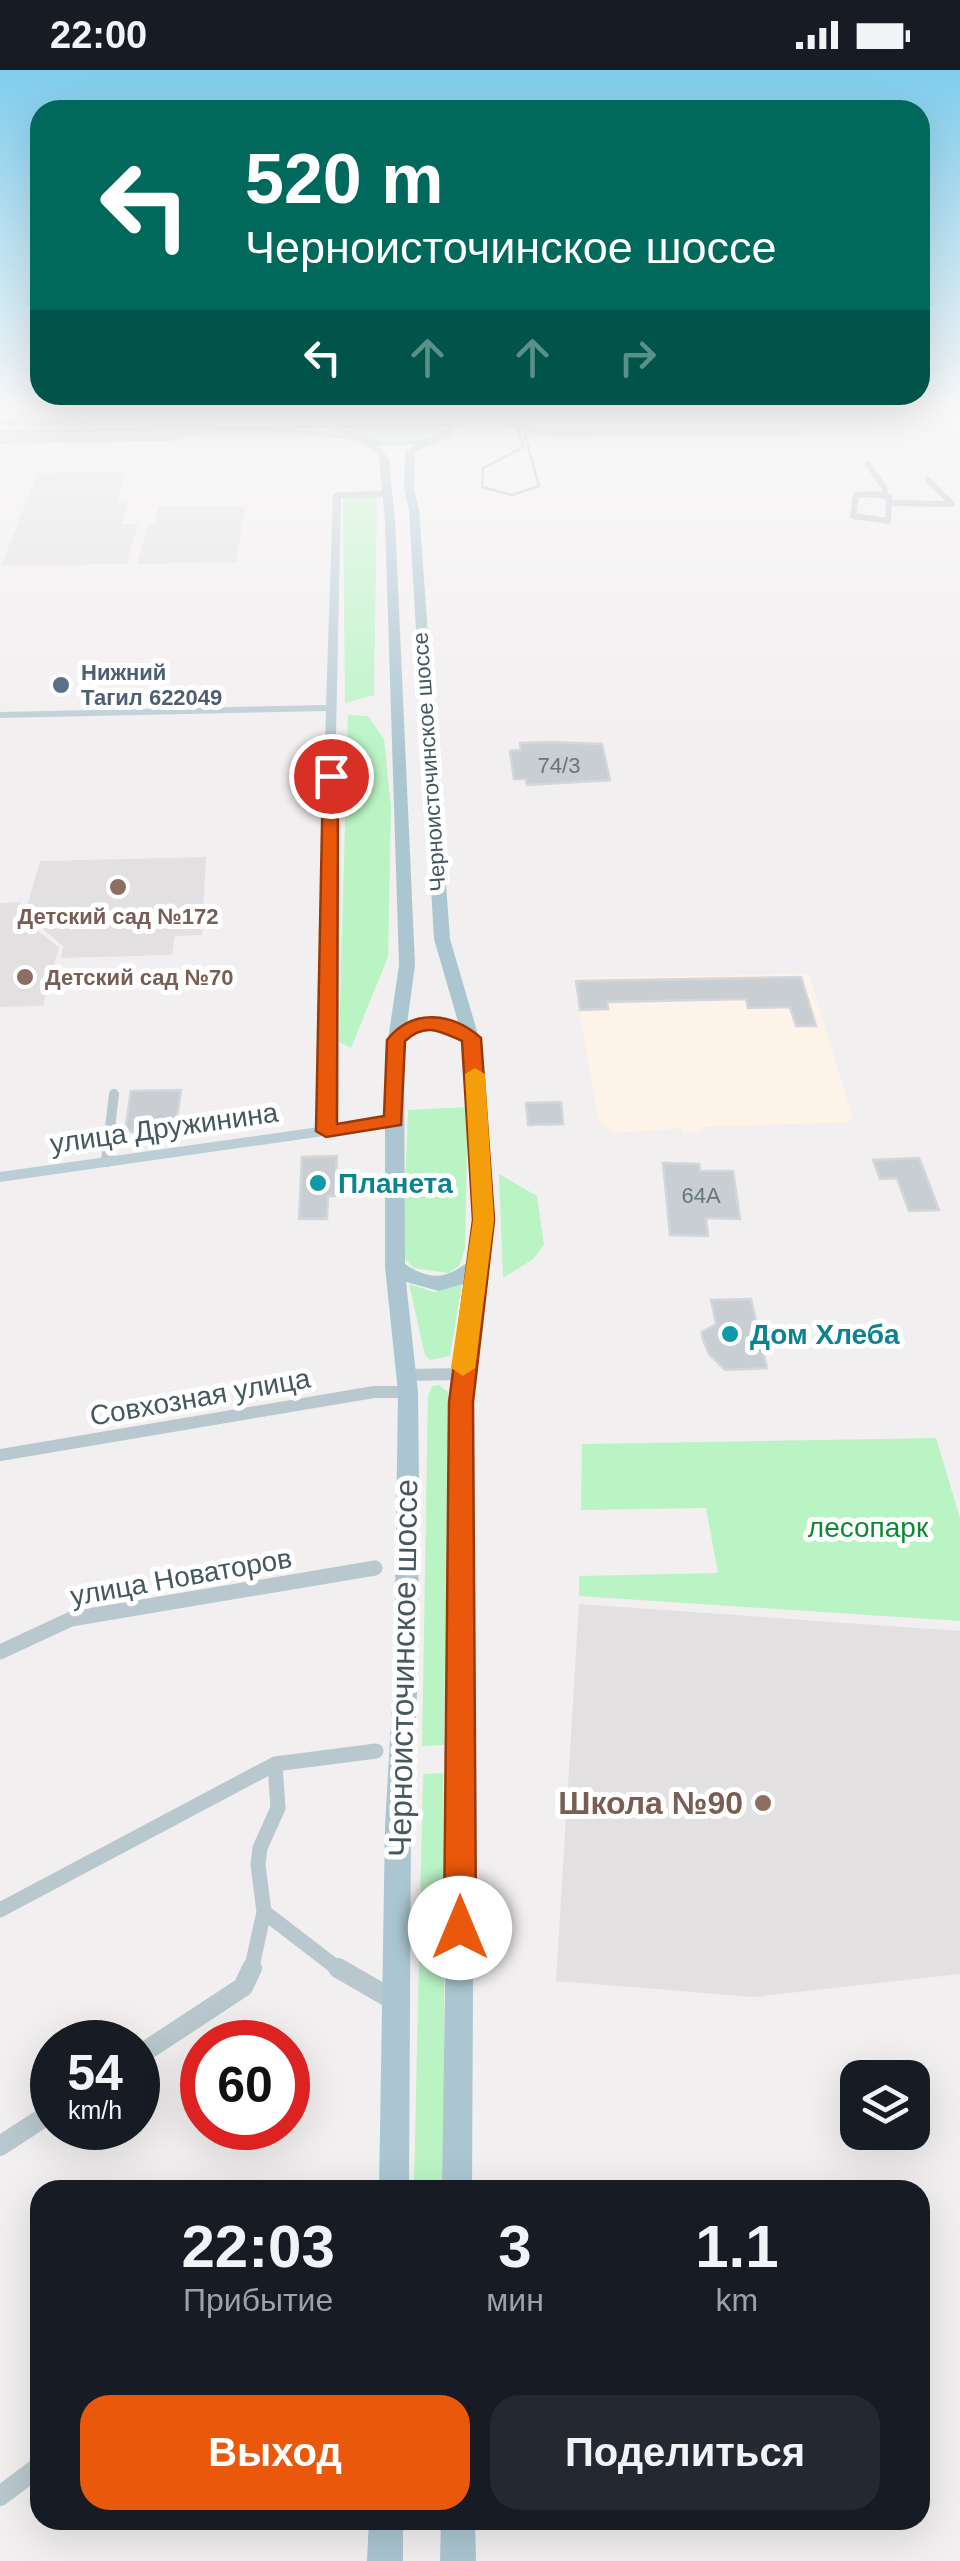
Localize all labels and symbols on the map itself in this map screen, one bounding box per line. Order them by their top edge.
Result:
street label: Черноисточинское шоссе [407,632,451,892]
place label: Нижний Тагил 622049 [81,660,222,710]
marker: Нижний Тагил 622049 [50,674,72,696]
pin [289,734,374,819]
house number: 74/3 [538,753,580,778]
marker: Детский сад №172 [107,876,129,898]
place label: Детский сад №172 [18,904,218,929]
place label: Детский сад №70 [45,965,234,990]
marker: Детский сад №70 [14,966,36,988]
street label: улица Дружинина [48,1097,280,1159]
place label: Планета [338,1168,453,1199]
marker: Планета [307,1172,329,1194]
house number: 64А [681,1183,721,1208]
place label: Дом Хлеба [750,1319,900,1350]
marker: Дом Хлеба [719,1323,741,1345]
street label: Совхозная улица [87,1362,313,1432]
street label: Черноисточинское шоссе [382,1479,424,1857]
park label: лесопарк [808,1512,929,1543]
street label: улица Новаторов [68,1542,294,1612]
place label: Школа №90 [558,1785,743,1821]
marker: Школа №90 [752,1792,774,1814]
position arrow [408,1876,512,1980]
speed limit sign: 60 [180,2020,310,2150]

